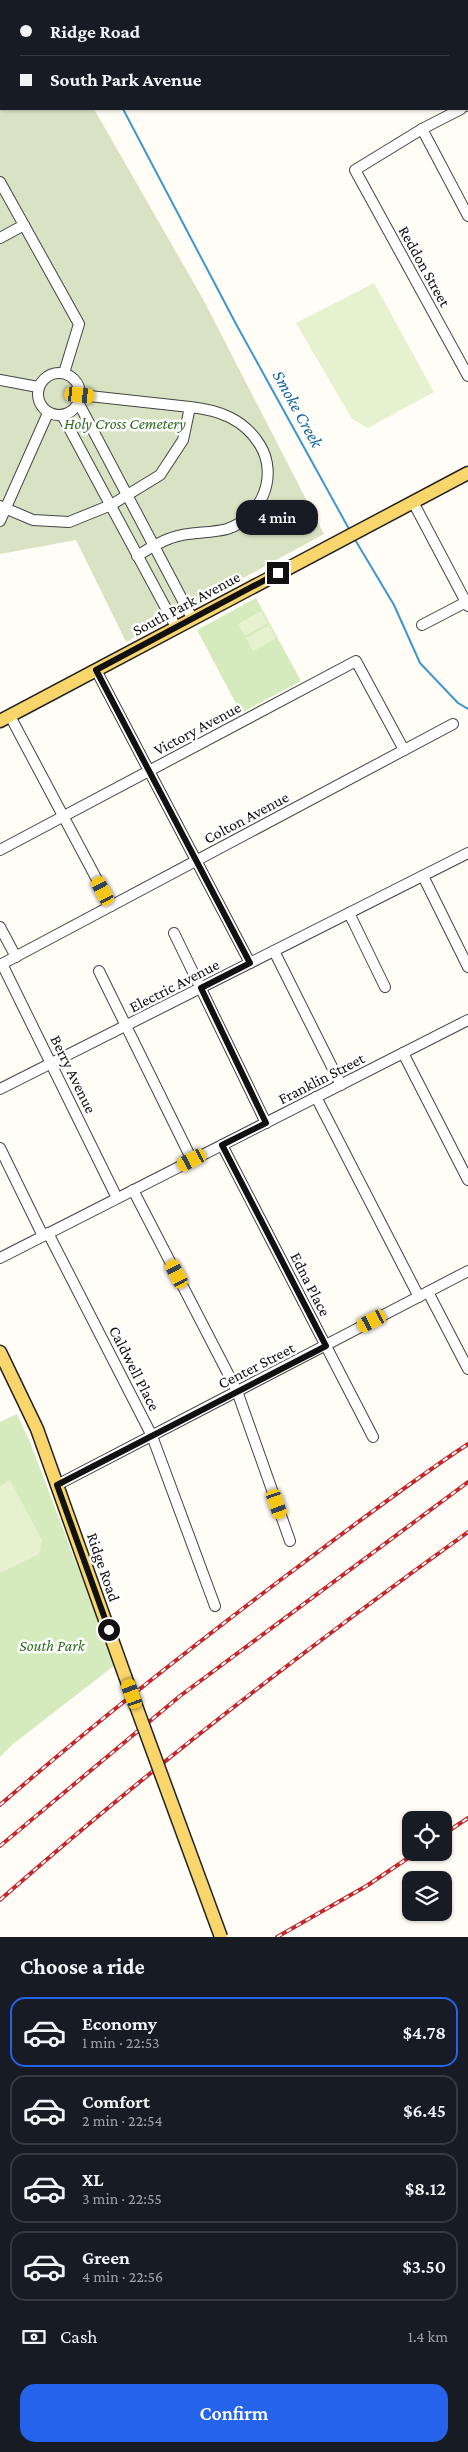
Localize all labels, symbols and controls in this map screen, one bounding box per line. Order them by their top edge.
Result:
text: Ridge Road [50,21,140,42]
text: South Park Avenue [50,69,202,90]
street label: Reddon Street [395,223,454,310]
water label: Smoke Creek [269,367,328,452]
car [64,386,95,404]
park label: Holy Cross Cemetery [64,415,186,433]
callout: 4 min [237,500,319,536]
text: 4 min [258,509,296,526]
route end [267,562,289,584]
street label: South Park Avenue [130,568,243,639]
street label: Victory Avenue [151,698,244,759]
street label: Colton Avenue [201,788,291,847]
car [89,874,116,908]
street label: Electric Avenue [126,956,222,1015]
street label: Berry Avenue [46,1032,100,1116]
street label: Franklin Street [275,1049,368,1107]
car [175,1147,208,1173]
street label: Edna Place [287,1249,334,1319]
car [163,1257,190,1291]
car [355,1308,388,1334]
street label: Caldwell Place [106,1323,163,1413]
street label: Center Street [215,1339,298,1392]
car [265,1487,288,1521]
street label: Ridge Road [83,1531,123,1605]
route start [98,1619,120,1641]
park label: South Park [19,1637,86,1654]
car [119,1677,144,1711]
map controls [402,1811,452,1921]
button: locate [402,1811,452,1861]
button: layers [402,1871,452,1921]
text: Choose a ride [20,1954,145,1979]
icon: car [22,2010,67,2055]
text: Economy [82,2013,157,2034]
text: $4.78 [403,2022,446,2043]
text: 1 min · 22:53 [82,2034,160,2051]
icon: car [22,2088,67,2133]
text: Comfort [82,2091,150,2112]
text: $6.45 [403,2100,446,2121]
text: 2 min · 22:54 [82,2112,163,2129]
icon: car [22,2166,67,2211]
text: XL [82,2169,104,2190]
text: $8.12 [405,2178,446,2199]
text: 3 min · 22:55 [82,2190,162,2207]
icon: car [22,2244,67,2289]
text: Green [82,2247,130,2268]
text: $3.50 [402,2256,446,2277]
text: 4 min · 22:56 [82,2268,163,2285]
icon: cash [20,2323,48,2351]
text: Cash [60,2326,98,2347]
text: 1.4 km [408,2328,448,2345]
button: Confirm [20,2384,448,2442]

